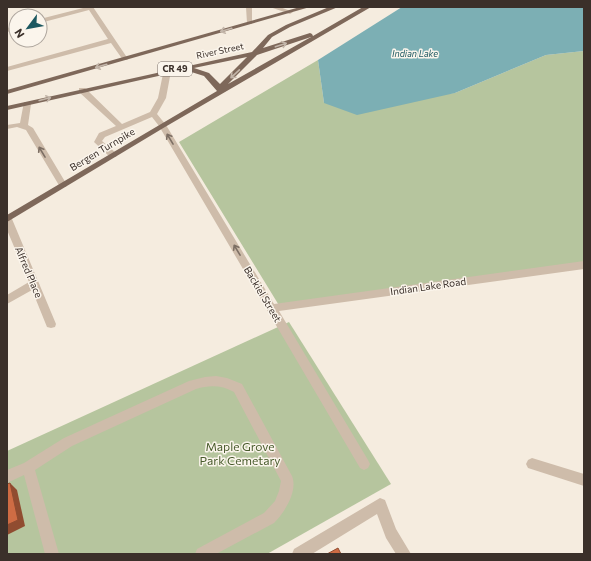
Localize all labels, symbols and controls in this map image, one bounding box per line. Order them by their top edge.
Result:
north arrow [8,8,48,48]
text: N [11,27,27,41]
one-way arrow [219,27,232,34]
street label: River Street [195,40,245,61]
one-way arrow [274,41,287,48]
water label: Indian Lake [392,48,438,59]
road number: CR 49 [158,62,192,76]
one-way arrow [94,63,107,70]
one-way arrow [230,69,240,79]
one-way arrow [38,95,51,103]
street label: Bergen Turnpike [67,125,137,173]
one-way arrow [166,134,174,145]
one-way arrow [38,147,46,158]
one-way arrow [233,244,241,256]
street label: Alfred Place [13,245,45,299]
street label: Backiel Street [242,264,284,324]
street label: Indian Lake Road [389,275,467,297]
park label: Maple Grove Park Cemetary [200,439,280,467]

